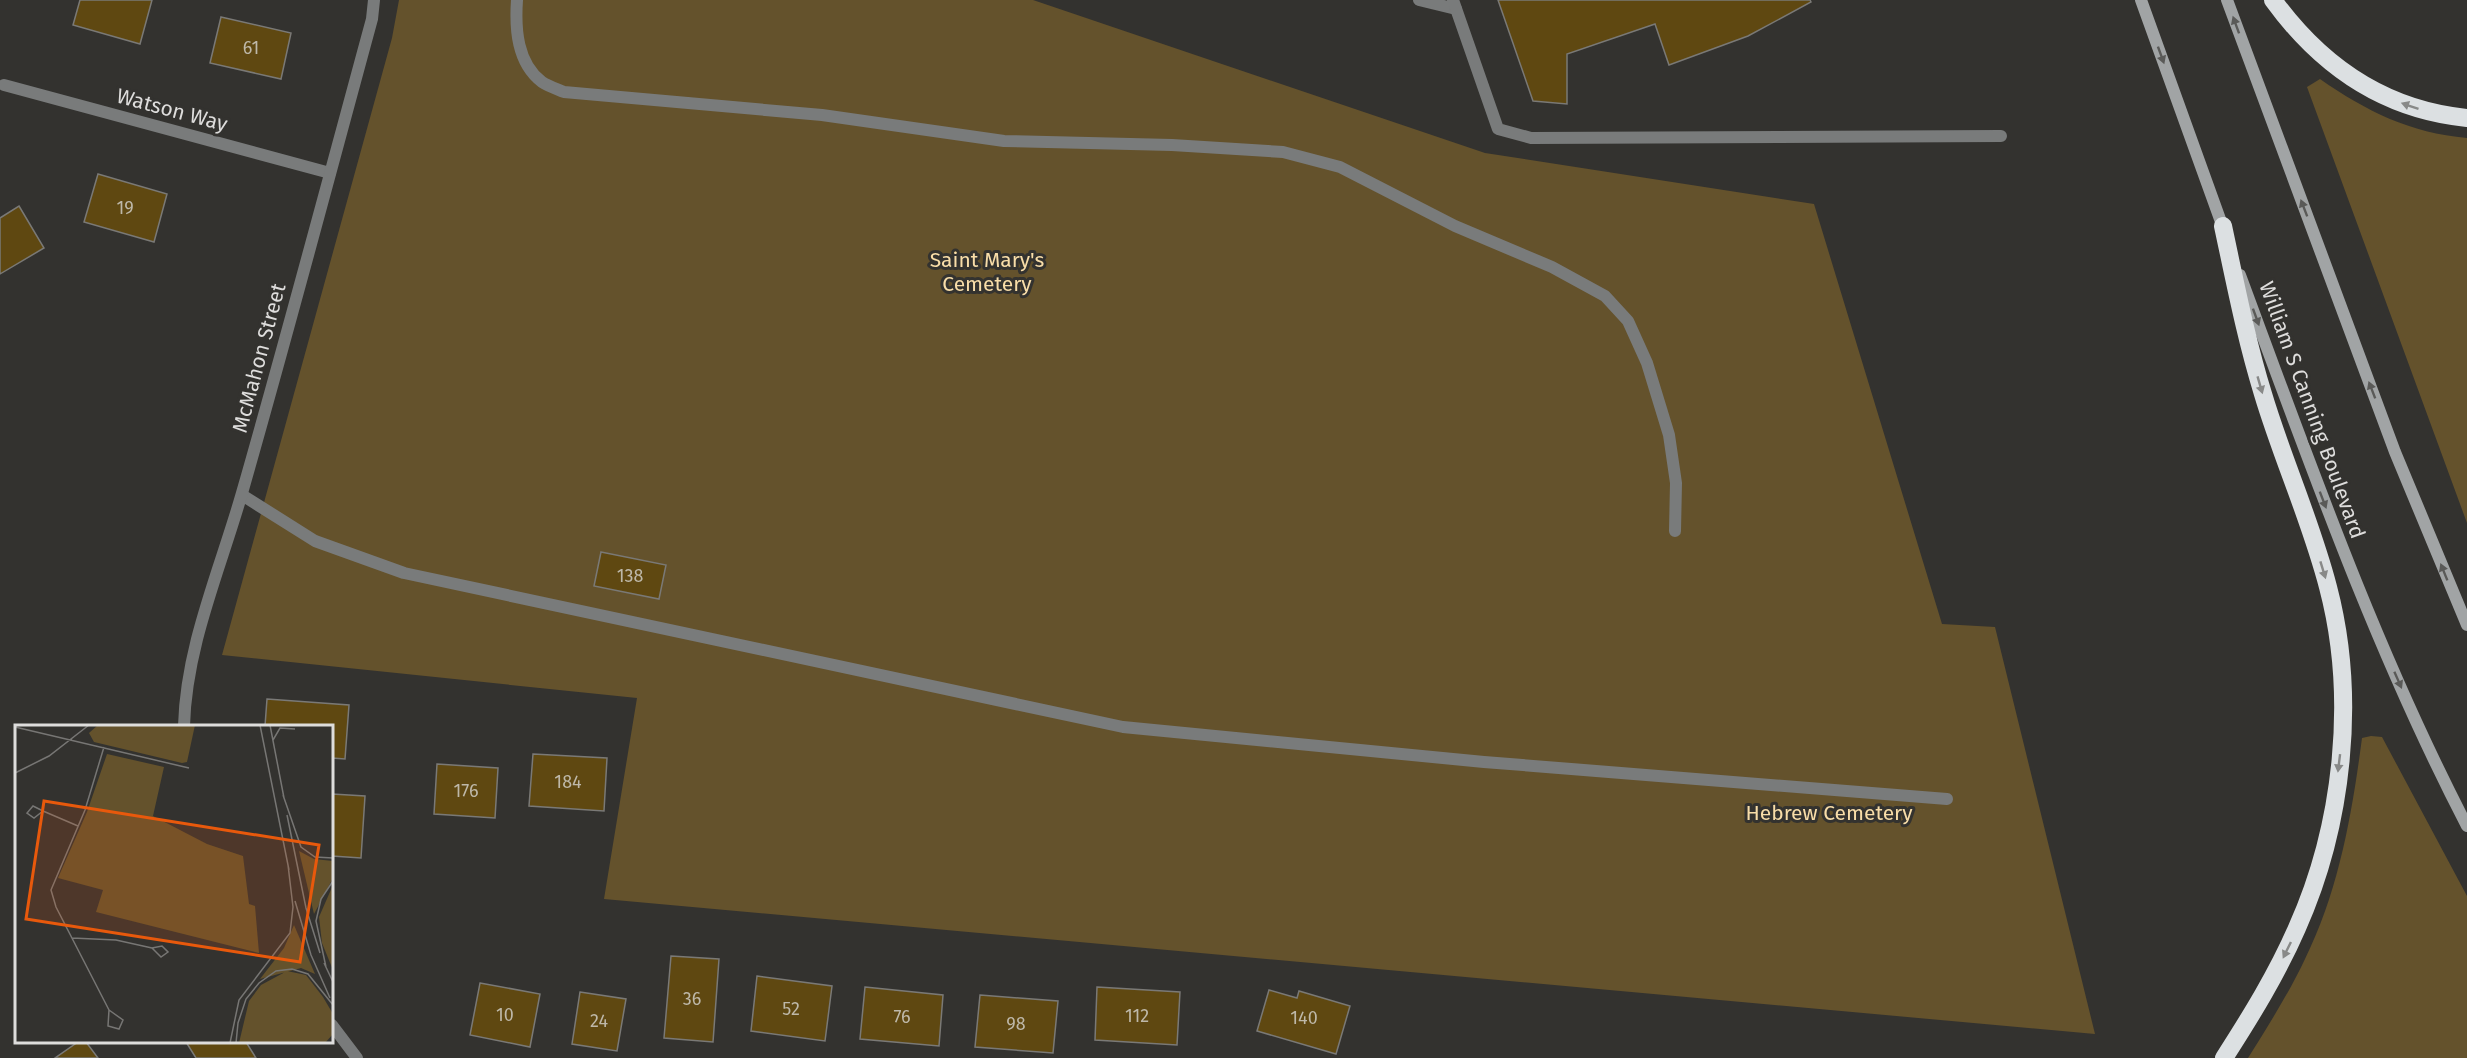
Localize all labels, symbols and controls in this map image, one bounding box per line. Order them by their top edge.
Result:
one-way arrow [2231,16,2241,34]
house number: 61 [243,37,259,59]
one-way arrow [2156,46,2166,64]
street label: Watson Way [114,83,231,137]
one-way arrow [2401,101,2419,111]
house number: 19 [116,197,134,219]
one-way arrow [2299,198,2309,216]
park label: Saint Mary's Cemetery [930,247,1045,297]
street label: William S Canning Boulevard [2253,278,2371,542]
street label: McMahon Street [227,280,292,436]
one-way arrow [2252,308,2261,326]
one-way arrow [2256,376,2265,394]
one-way arrow [2367,381,2377,399]
one-way arrow [2319,491,2329,509]
one-way arrow [2319,561,2328,579]
one-way arrow [2439,562,2449,580]
house number: 138 [617,565,643,587]
one-way arrow [2393,672,2403,690]
inset map [15,725,333,1043]
one-way arrow [2335,754,2344,773]
house number: 184 [554,771,582,793]
house number: 176 [454,780,478,802]
park label: Hebrew Cemetery [1745,800,1913,826]
one-way arrow [2282,941,2291,958]
house number: 36 [683,988,701,1010]
house number: 52 [782,998,800,1020]
house number: 10 [496,1004,514,1026]
house number: 112 [1125,1005,1149,1027]
house number: 76 [893,1006,911,1028]
house number: 140 [1290,1007,1318,1029]
house number: 24 [590,1010,608,1032]
house number: 98 [1006,1013,1026,1035]

